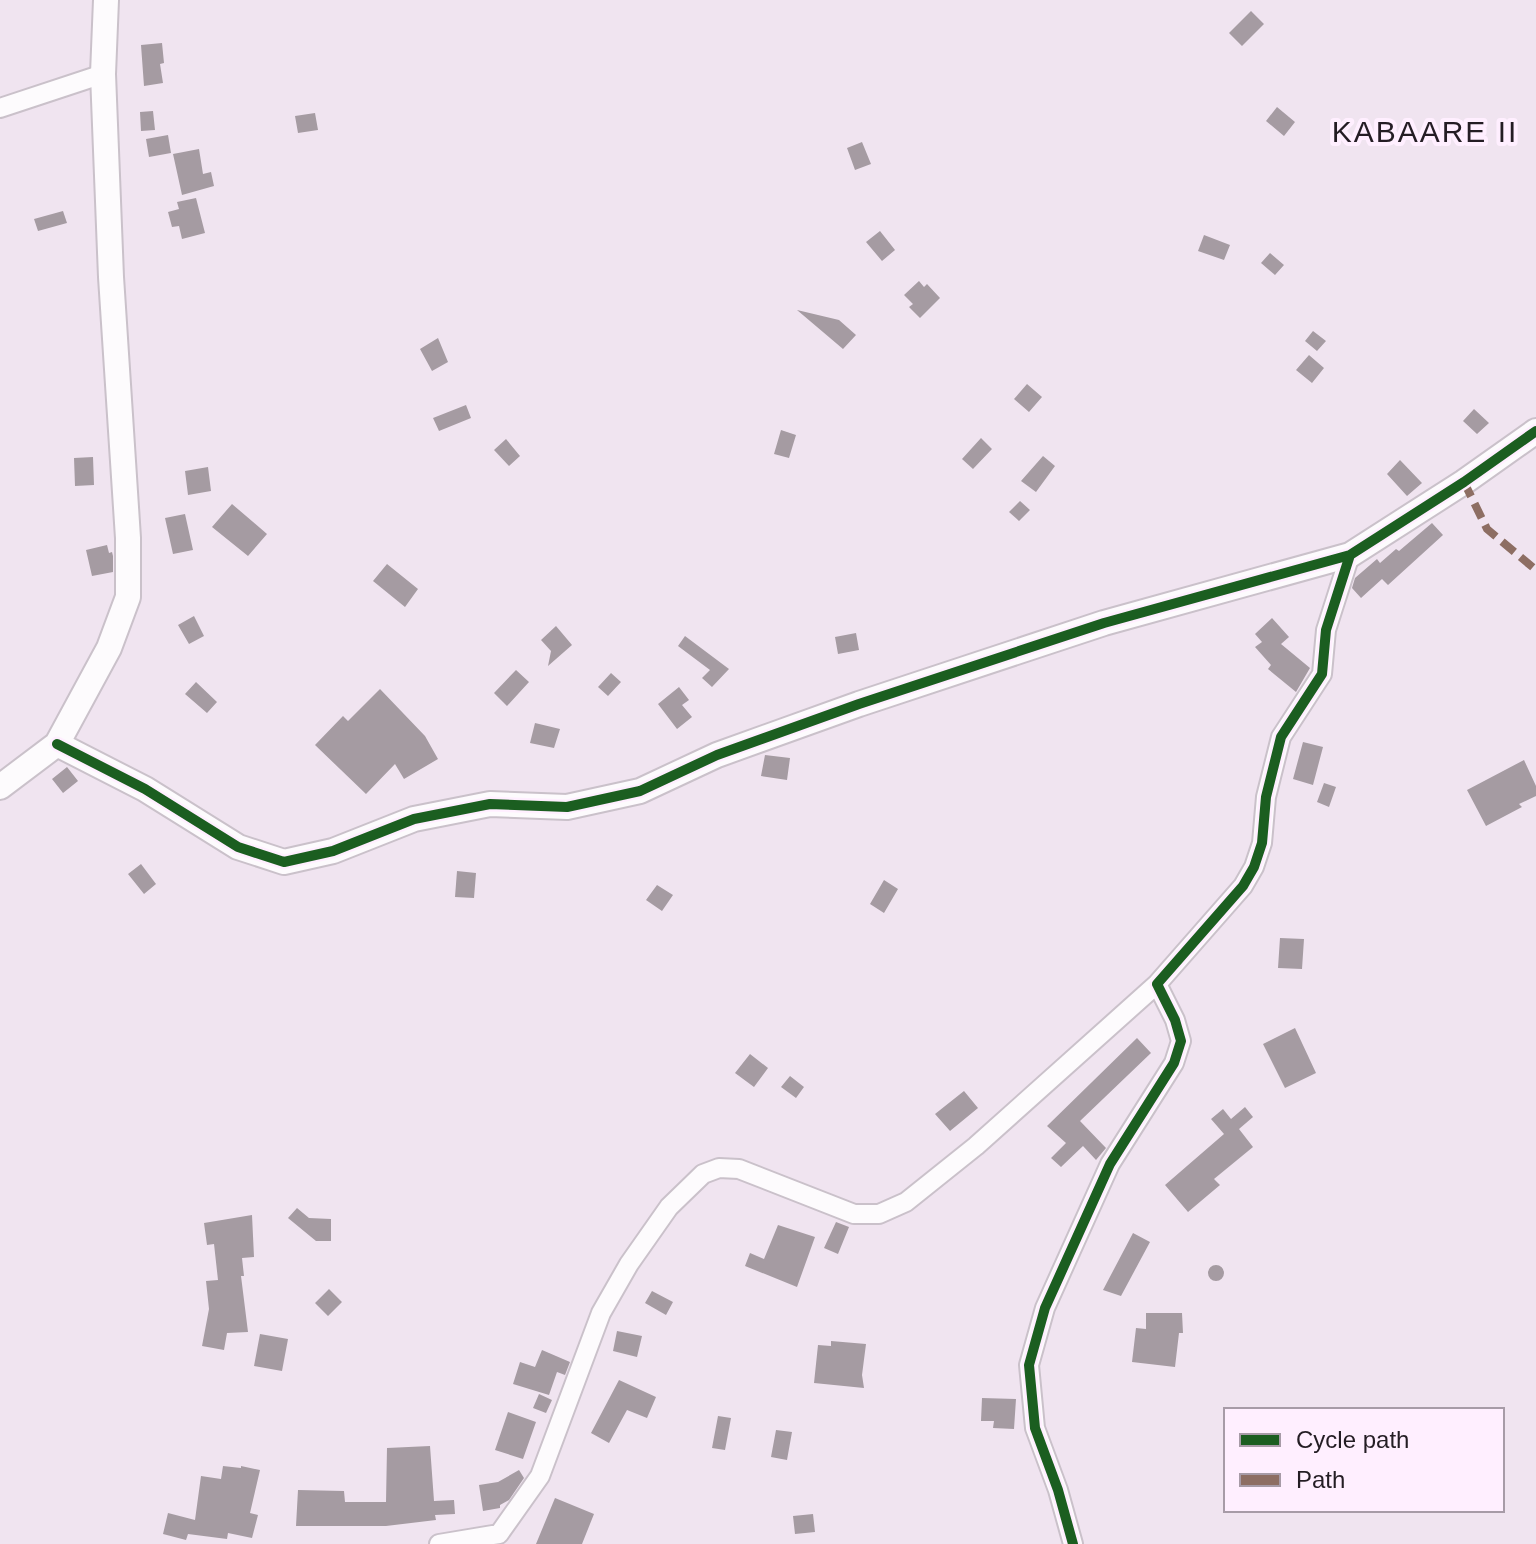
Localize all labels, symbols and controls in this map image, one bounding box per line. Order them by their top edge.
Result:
district label: KABAARE II [1332,115,1518,148]
legend [1224,1408,1504,1512]
text: Cycle path [1296,1426,1409,1453]
text: Path [1296,1466,1345,1493]

